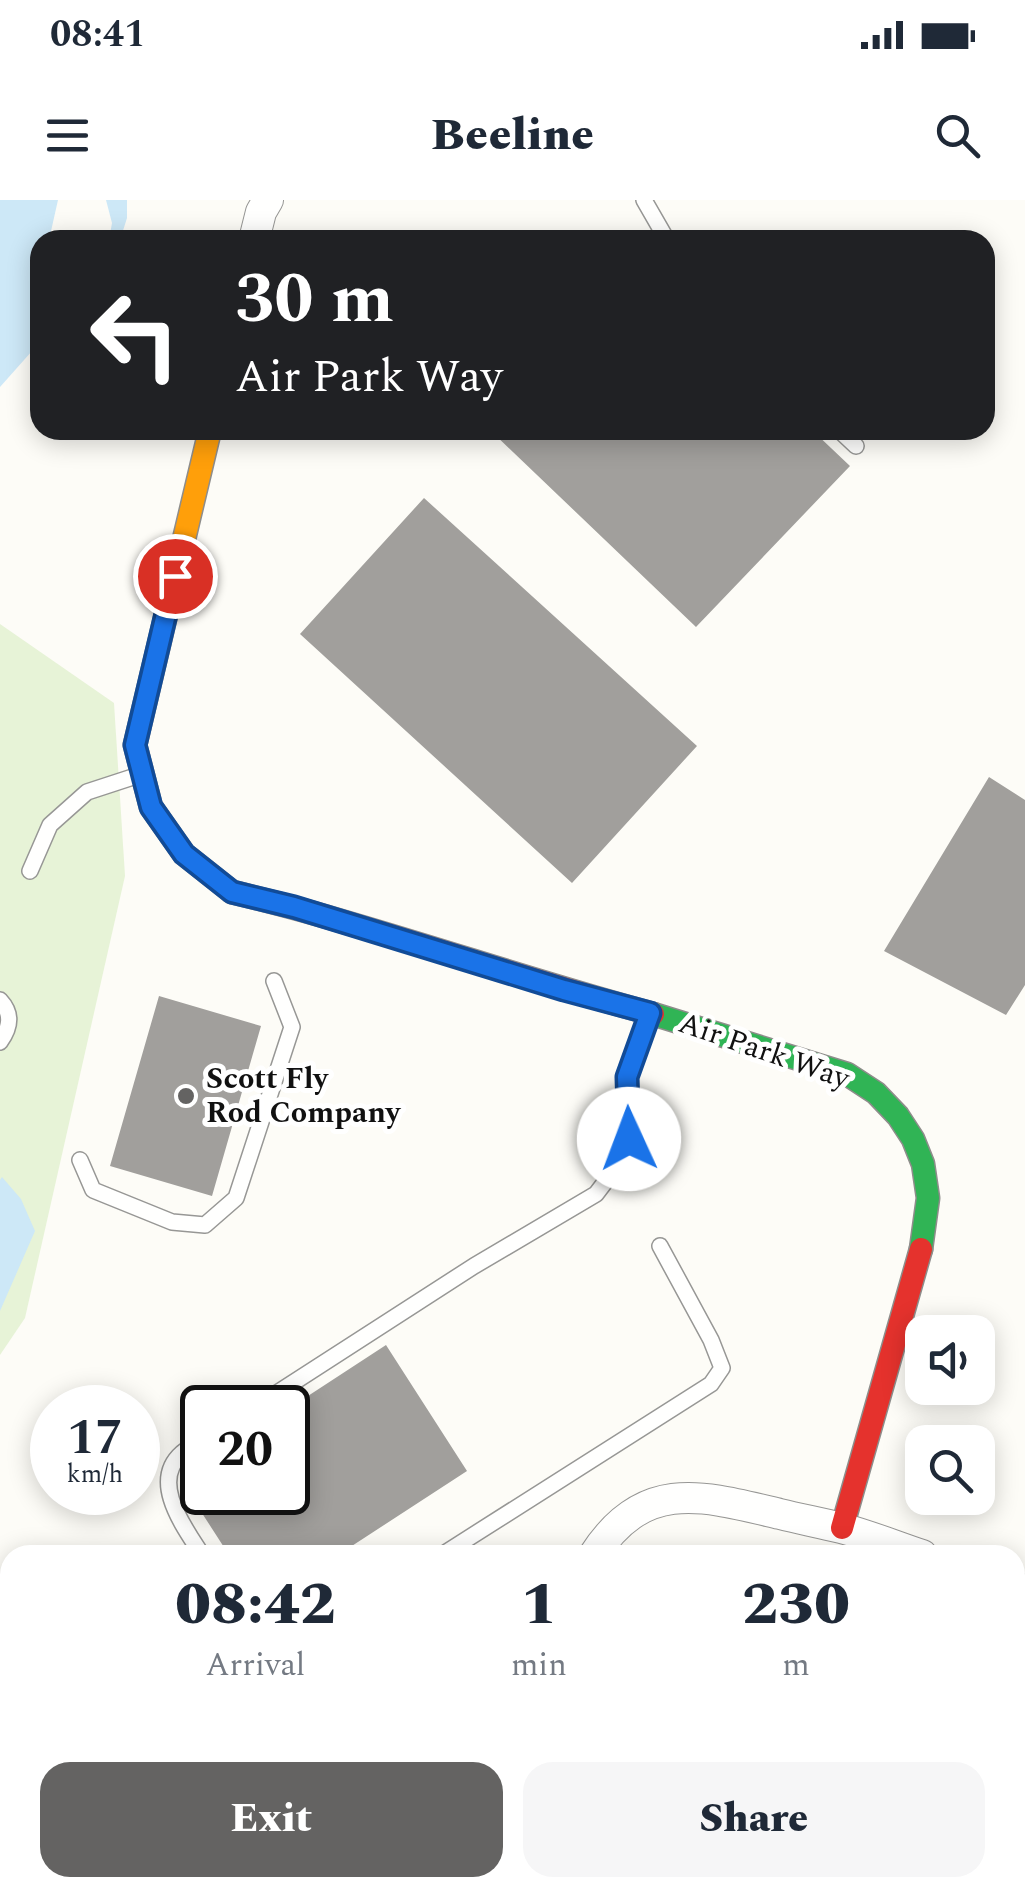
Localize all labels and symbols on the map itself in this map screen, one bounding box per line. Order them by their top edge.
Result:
pin [133,534,218,619]
street label: Air Park Way [672,1000,857,1102]
place label: Scott Fly Rod Company [206,1056,402,1136]
marker: Scott Fly Rod Company [175,1085,197,1107]
position arrow [577,1087,681,1191]
speed limit sign: 20 [180,1385,310,1515]

